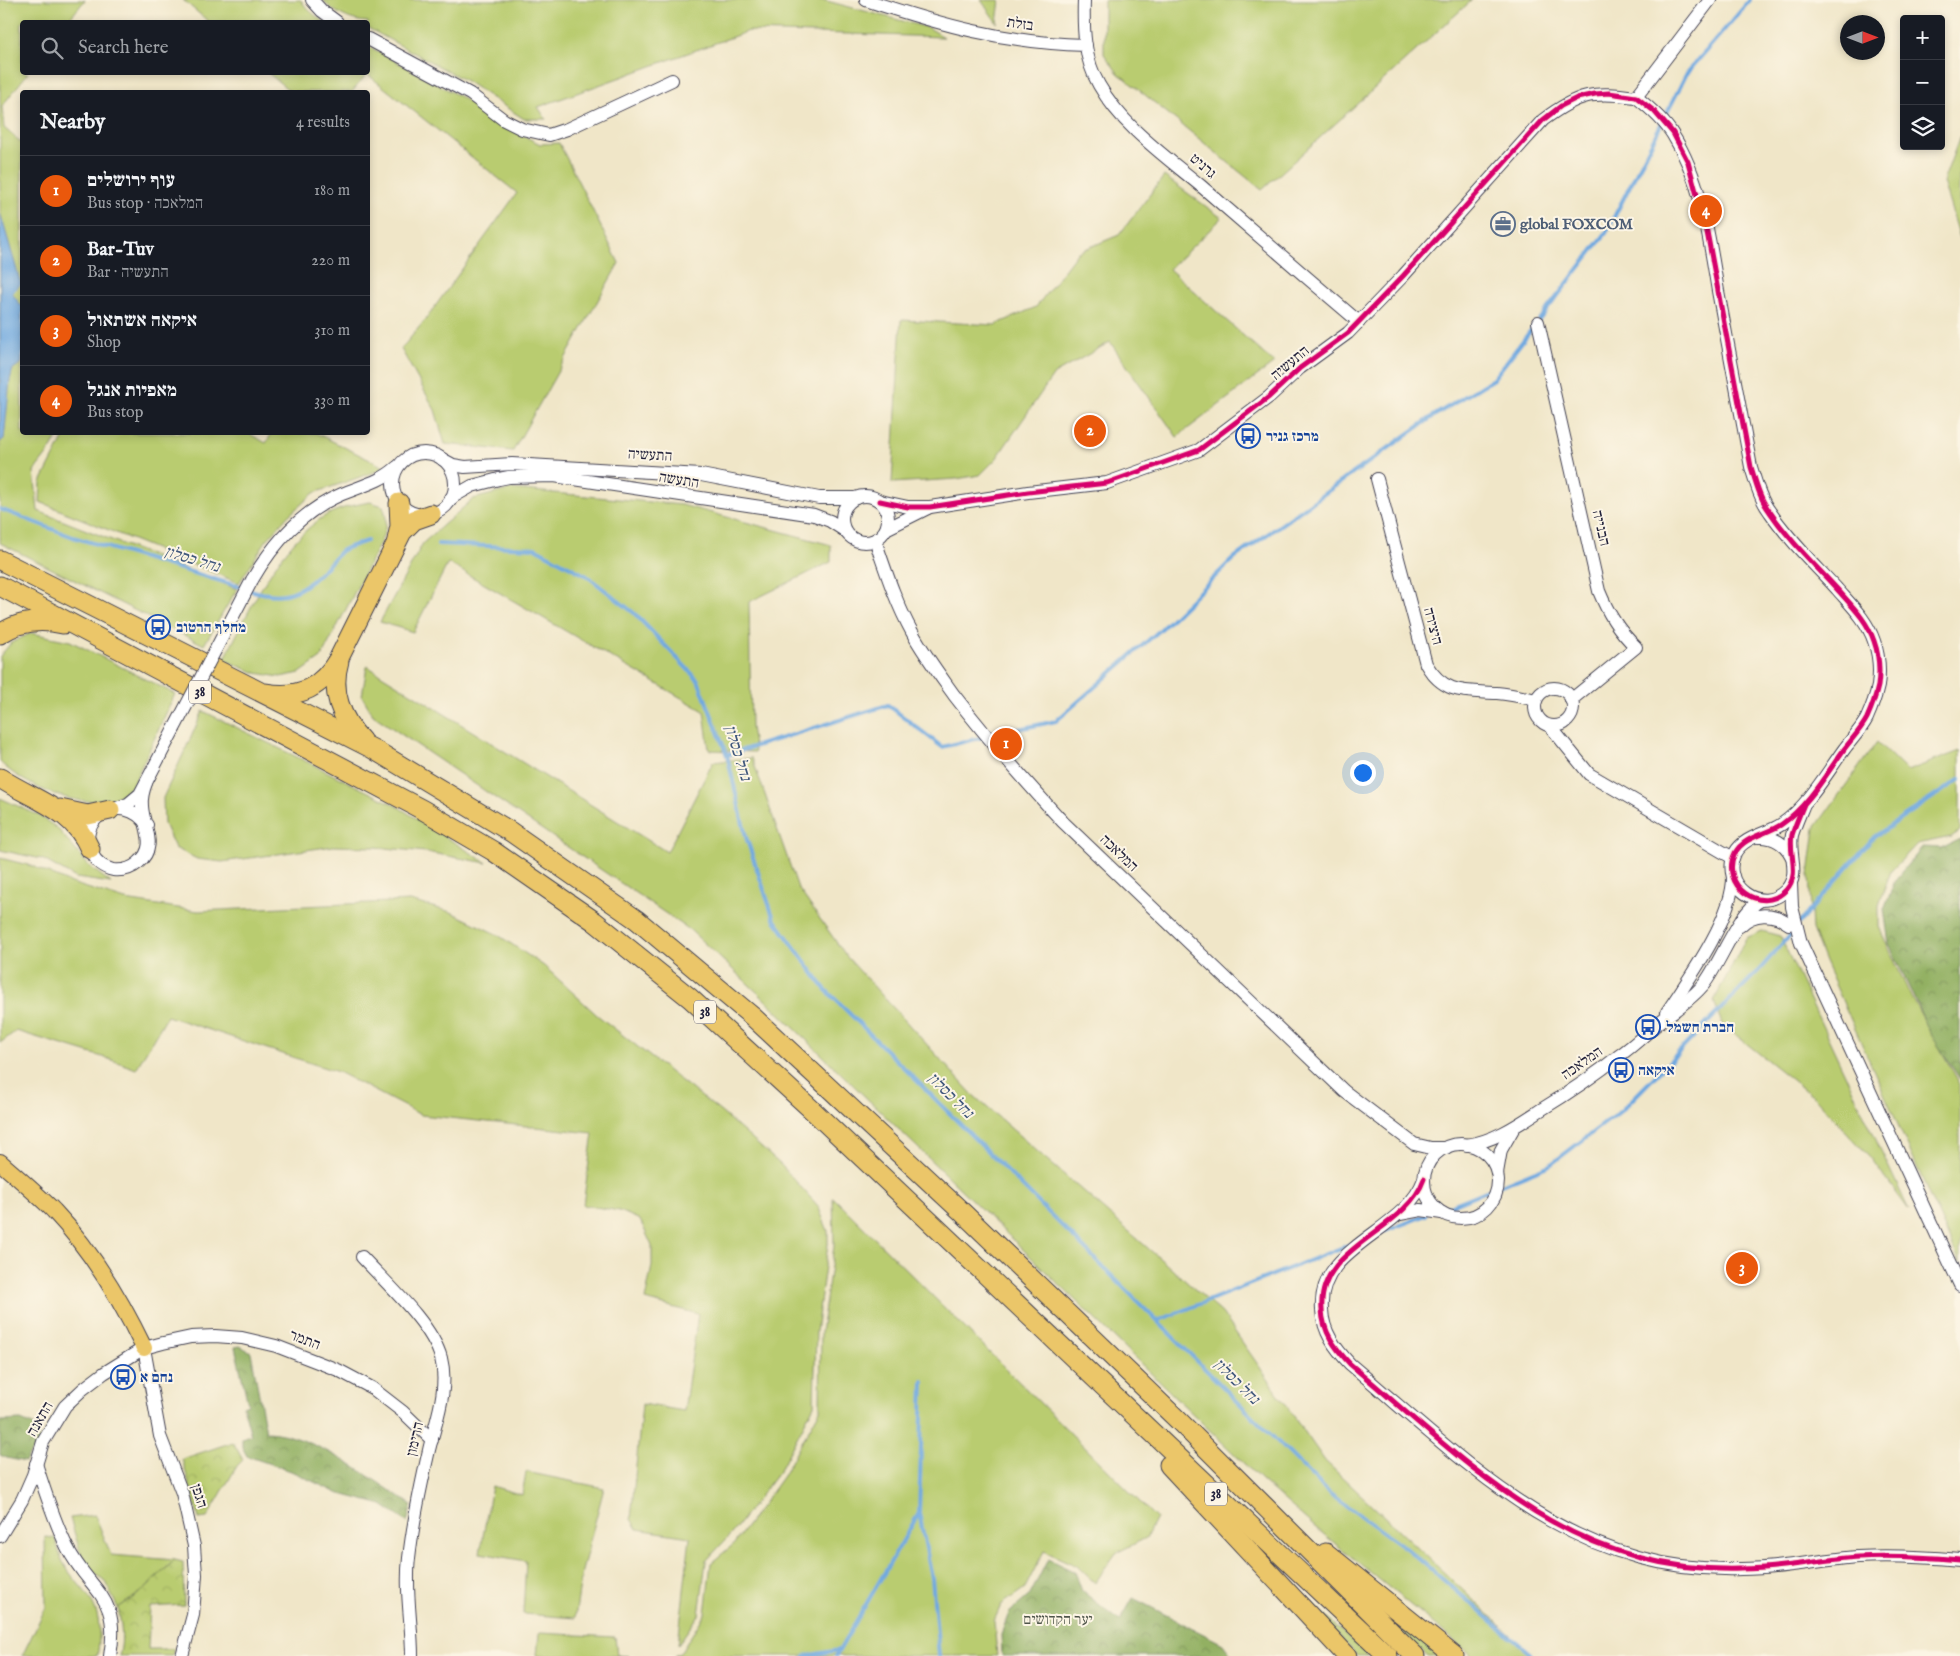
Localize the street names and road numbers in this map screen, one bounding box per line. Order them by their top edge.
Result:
street label: בזלת [1005,13,1035,35]
street label: גרניט [1186,149,1220,183]
street label: התעשיה [1267,341,1313,385]
street label: התעשיה [627,444,673,466]
street label: התעשה [657,467,701,493]
street label: הבנייה [1588,508,1614,548]
street label: היצירה [1419,605,1447,647]
road number: 38 [189,680,211,704]
street label: המלאכה [1096,830,1142,876]
road number: 38 [694,1000,716,1024]
street label: המלאכה [1558,1042,1606,1084]
street label: התמר [287,1325,323,1355]
street label: התאנה [22,1398,58,1440]
street label: הרימון [402,1420,428,1458]
street label: הגפן [186,1482,212,1510]
road number: 38 [1205,1482,1227,1506]

